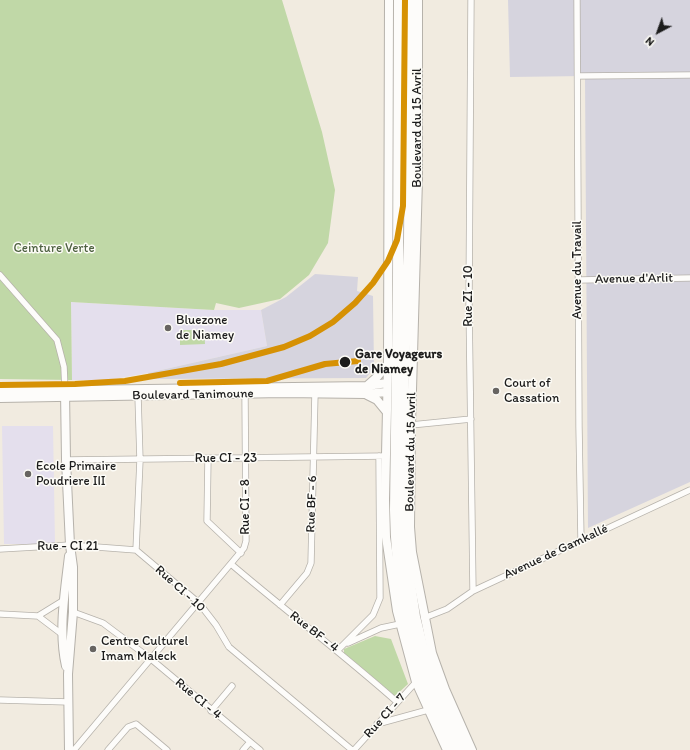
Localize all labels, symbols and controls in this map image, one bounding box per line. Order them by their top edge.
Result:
north arrow [638,12,678,52]
text: N [643,34,657,49]
street label: Boulevard du 15 Avril [410,68,426,188]
street label: Avenue du Travail [570,221,586,319]
park label: Ceinture Verte [13,241,95,257]
street label: Rue ZI - 10 [461,265,477,327]
street label: Avenue d'Arlit [595,271,673,287]
place label: Bluezone de Niamey [176,313,234,344]
marker: Bluezone de Niamey [163,323,173,333]
place label: Gare Voyageurs de Niamey [355,347,442,378]
marker: Gare Voyageurs de Niamey [338,355,352,369]
place label: Court of Cassation [504,376,559,407]
street label: Boulevard Tanimoune [132,386,254,404]
marker: Court of Cassation [491,386,501,396]
street label: Boulevard du 15 Avril [402,392,420,512]
street label: Rue CI - 23 [195,451,257,467]
place label: Ecole Primaire Poudriere III [36,459,116,490]
marker: Ecole Primaire Poudriere III [23,469,33,479]
street label: Rue BF - 6 [303,475,321,533]
street label: Rue CI - 8 [238,479,254,535]
street label: Avenue de Gamkallé [501,521,611,583]
street label: Rue - CI 21 [37,539,99,555]
street label: Rue CI - 10 [152,562,208,616]
street label: Rue BF - 4 [286,608,342,656]
place label: Centre Culturel Imam Maleck [101,634,188,665]
marker: Centre Culturel Imam Maleck [88,644,98,654]
street label: Rue CI - 4 [171,675,225,723]
street label: Rue CI - 7 [361,690,409,742]

